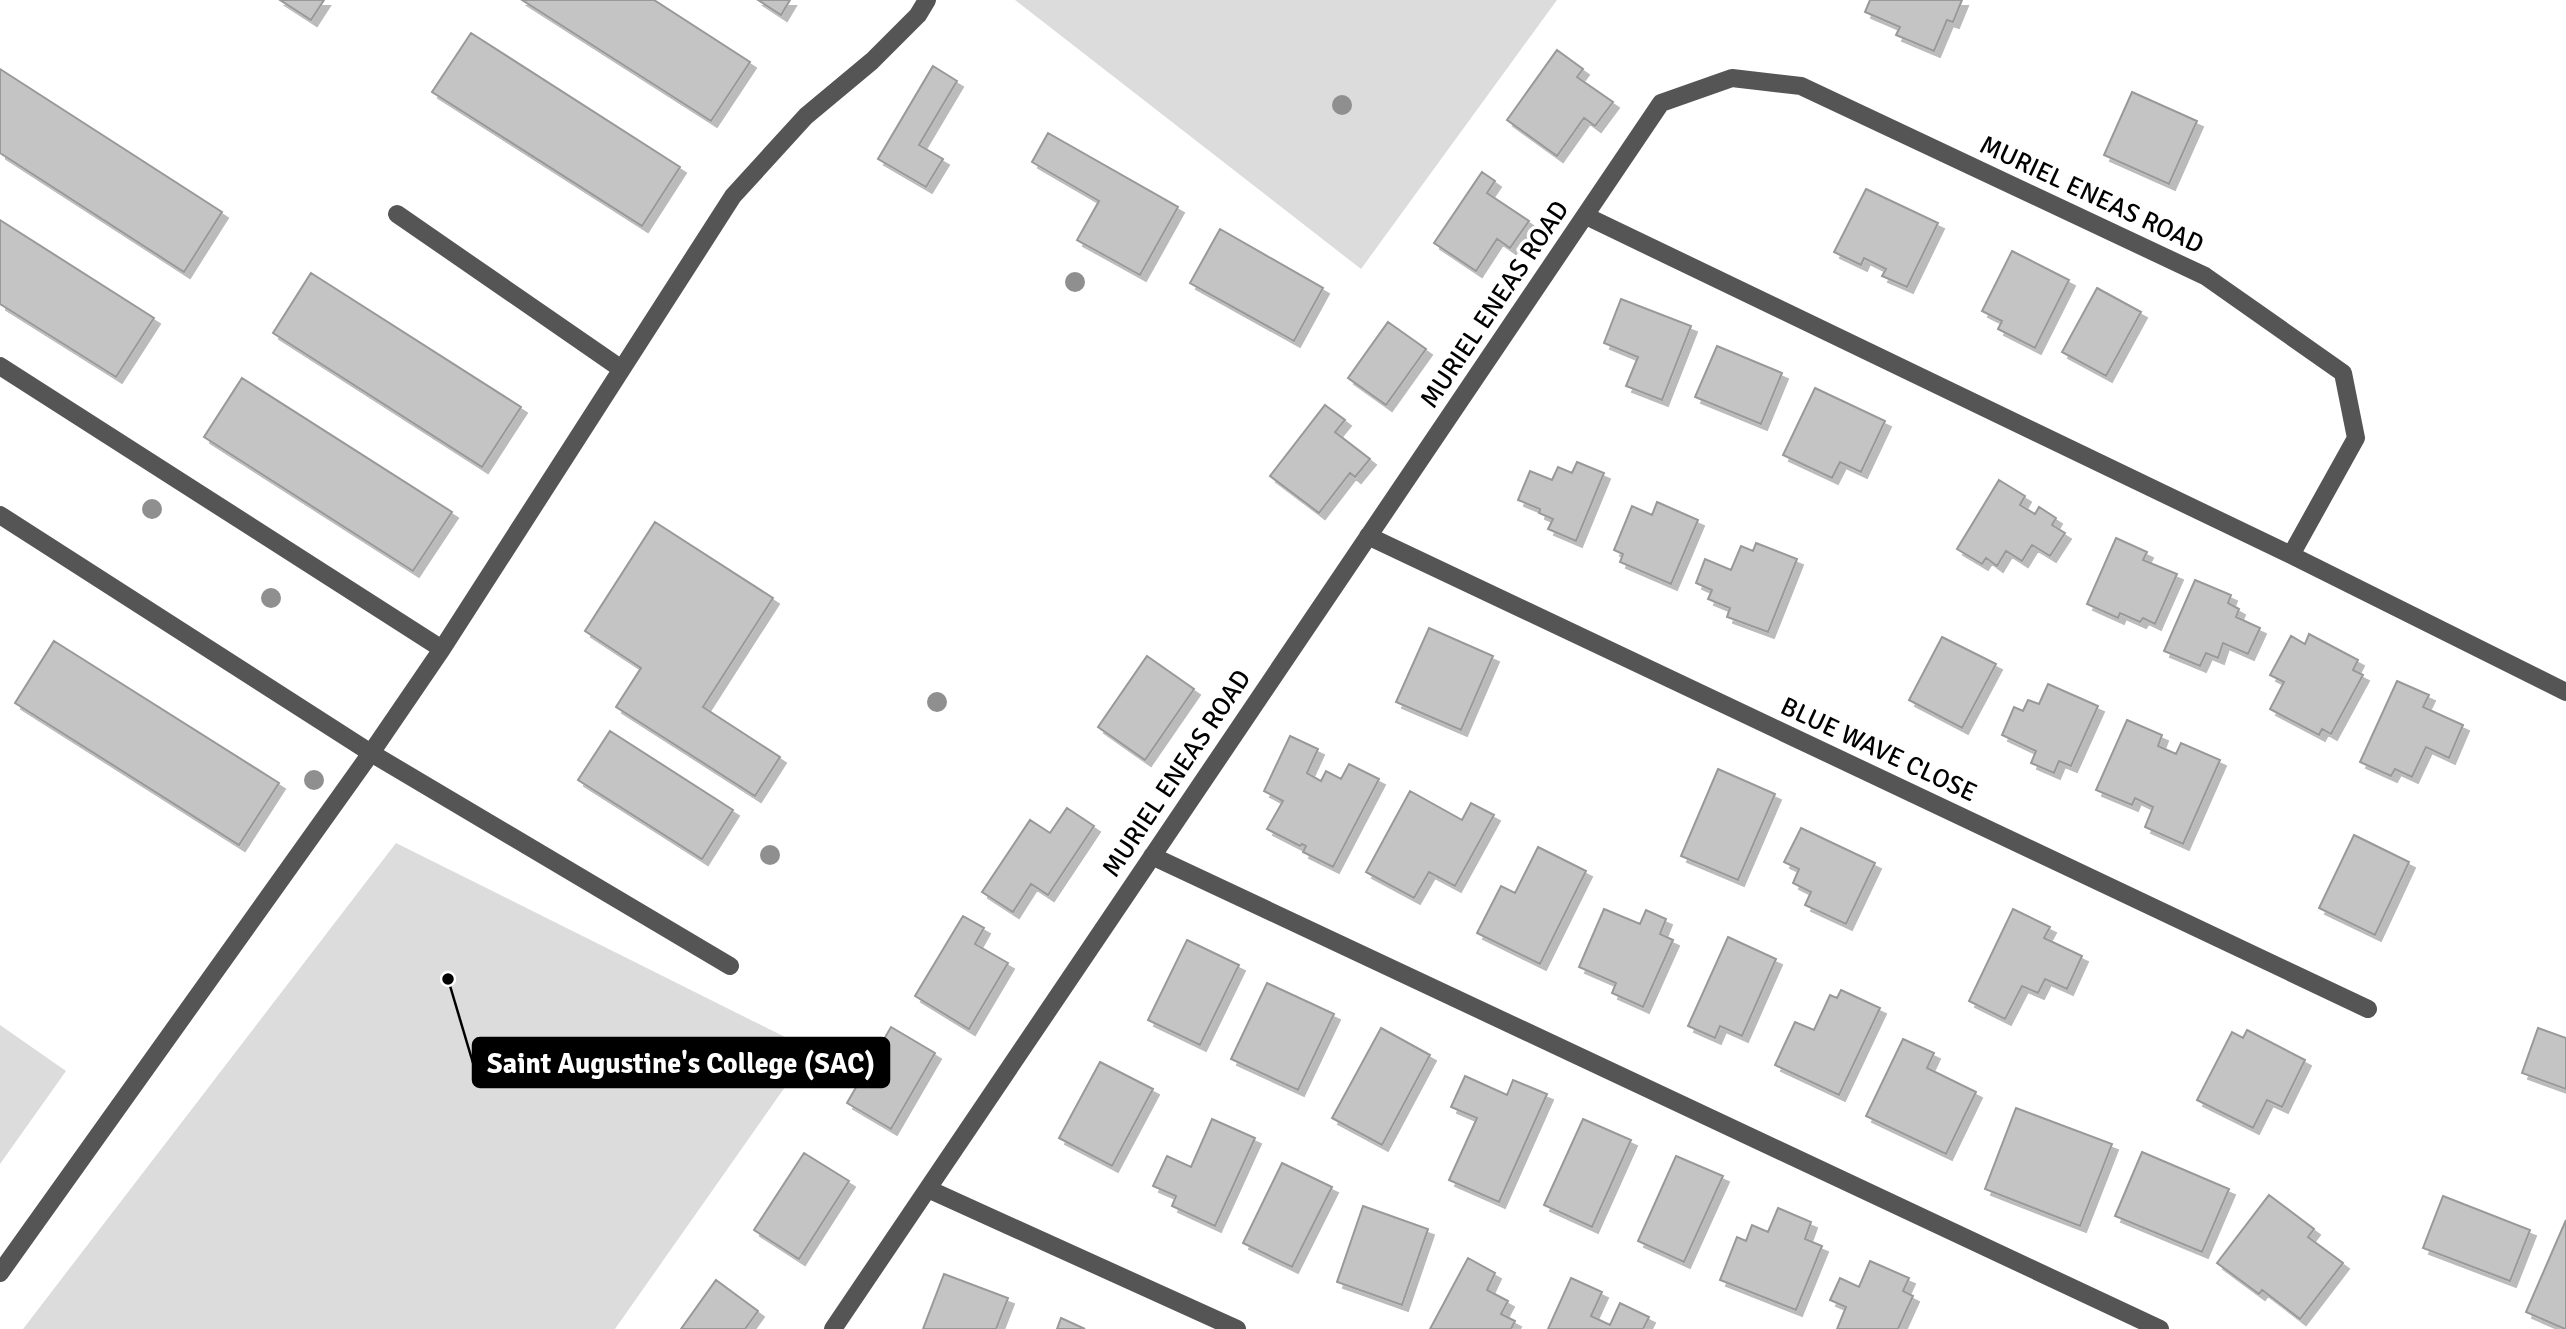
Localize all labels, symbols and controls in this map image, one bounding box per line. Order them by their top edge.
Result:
street label: MURIEL ENEAS ROAD [1975,129,2209,261]
street label: MURIEL ENEAS ROAD [1414,195,1576,414]
street label: MURIEL ENEAS ROAD [1096,664,1258,883]
street label: BLUE WAVE CLOSE [1775,690,1982,809]
callout: Saint Augustine's College (SAC) [473,1038,889,1087]
text: Saint Augustine's College (SAC) [487,1047,875,1081]

